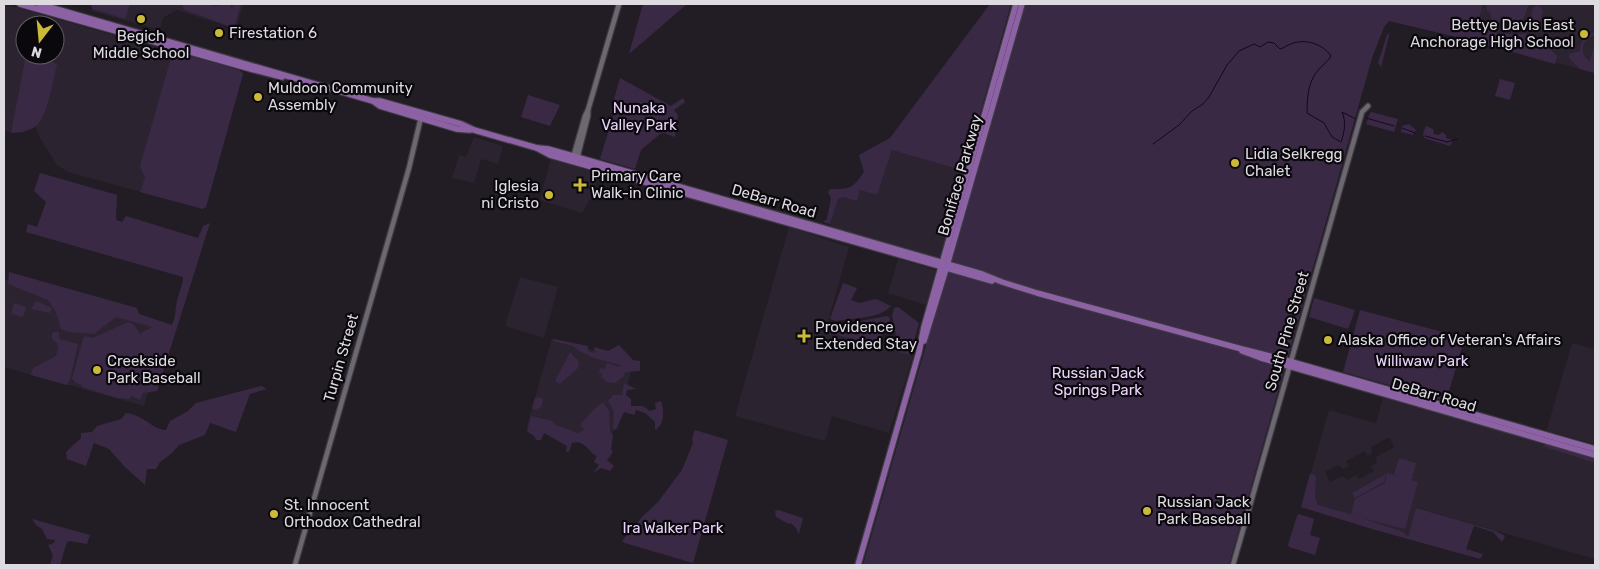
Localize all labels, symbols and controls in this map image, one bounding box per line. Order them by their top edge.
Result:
marker: Begich Middle School [135,13,147,25]
north arrow [15,15,65,65]
place label: Bettye Davis East Anchorage High School [1410,16,1574,51]
place label: Firestation 6 [229,24,317,42]
place label: Begich Middle School [93,27,189,62]
marker: Firestation 6 [213,27,225,39]
marker: Bettye Davis East Anchorage High School [1578,28,1590,40]
text: N [29,42,44,62]
place label: Muldoon Community Assembly [268,79,413,114]
marker: Muldoon Community Assembly [252,91,264,103]
park label: Nunaka Valley Park [601,99,677,134]
street label: Boniface Parkway [934,112,986,238]
place label: Lidia Selkregg Chalet [1245,145,1343,180]
marker: Lidia Selkregg Chalet [1229,157,1241,169]
place label: Primary Care Walk-in Clinic [591,167,684,202]
place label: Iglesia ni Cristo [481,177,539,212]
marker: Primary Care Walk-in Clinic [573,178,587,192]
street label: DeBarr Road [730,180,818,222]
marker: Iglesia ni Cristo [543,189,555,201]
street label: South Pine Street [1261,269,1313,393]
street label: Turpin Street [320,312,362,404]
place label: Providence Extended Stay [815,318,917,353]
marker: Providence Extended Stay [797,329,811,343]
place label: Alaska Office of Veteran's Affairs [1338,331,1561,349]
marker: Alaska Office of Veteran's Affairs [1322,334,1334,346]
place label: Creekside Park Baseball [107,352,201,387]
park label: Williwaw Park [1375,352,1469,370]
marker: Creekside Park Baseball [91,364,103,376]
park label: Russian Jack Springs Park [1052,364,1145,399]
street label: DeBarr Road [1390,374,1478,416]
place label: Russian Jack Park Baseball [1157,493,1251,528]
place label: St. Innocent Orthodox Cathedral [284,496,421,531]
marker: Russian Jack Park Baseball [1141,505,1153,517]
marker: St. Innocent Orthodox Cathedral [268,508,280,520]
park label: Ira Walker Park [622,519,724,537]

